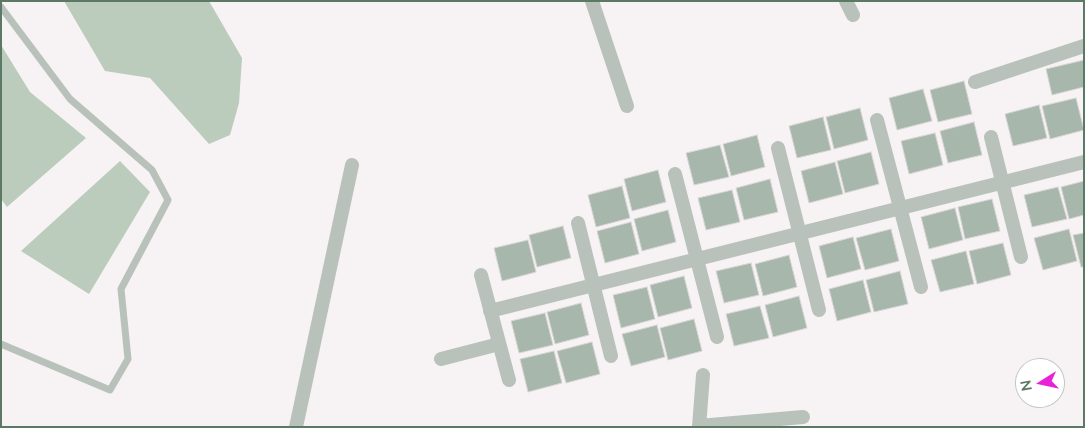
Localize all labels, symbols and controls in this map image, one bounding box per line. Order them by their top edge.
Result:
north arrow [1015,358,1065,408]
text: N [1016,379,1035,392]

